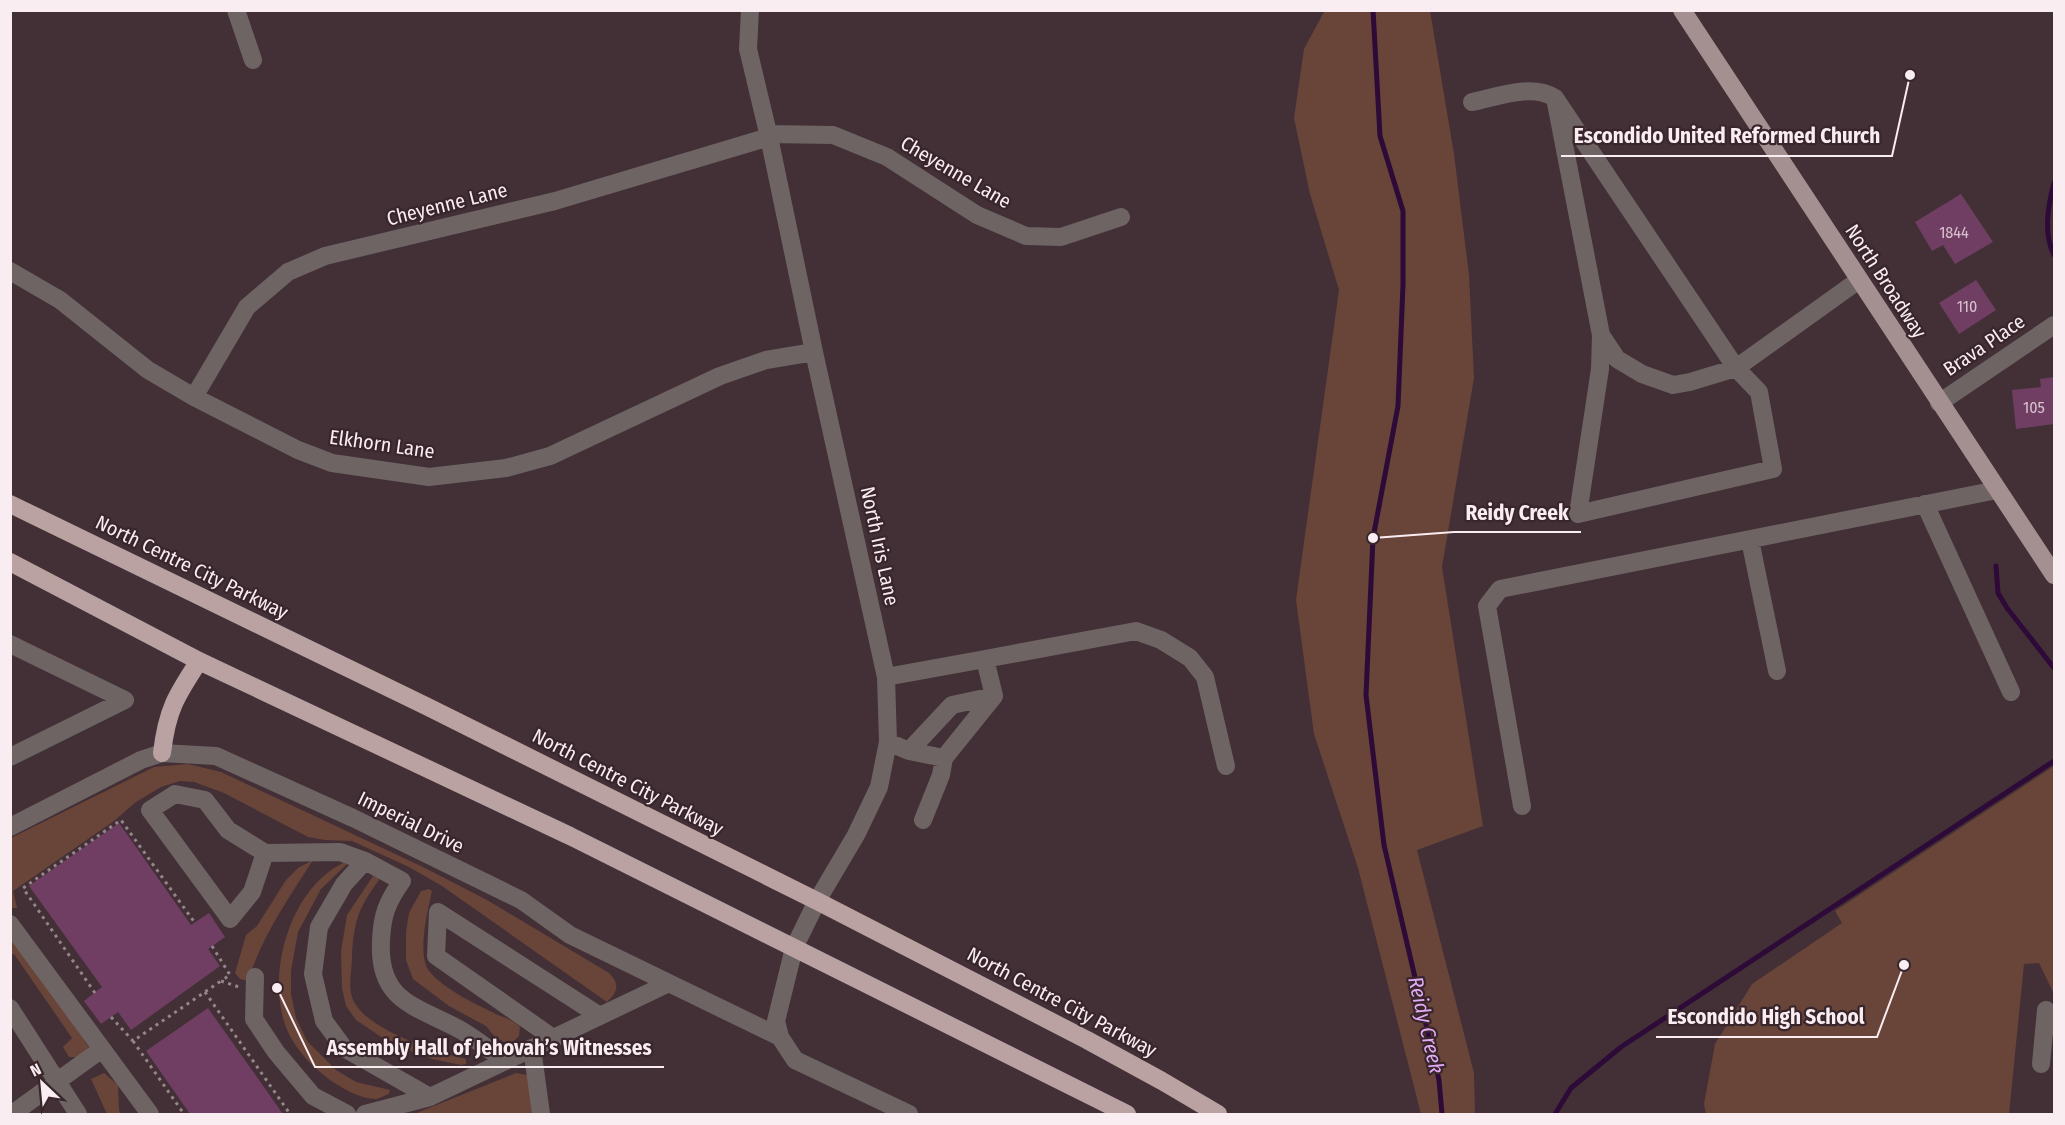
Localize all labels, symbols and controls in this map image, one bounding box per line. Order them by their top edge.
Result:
callout: Escondido United Reformed Church [1561,117,1892,156]
text: Escondido United Reformed Church [1574,123,1880,149]
street label: Cheyenne Lane [896,131,1016,213]
street label: Cheyenne Lane [384,177,510,231]
street label: North Broadway [1840,220,1932,342]
house number: 1844 [1939,223,1969,242]
house number: 110 [1957,297,1977,316]
street label: Brava Place [1939,309,2029,381]
house number: 105 [2023,398,2045,417]
street label: Elkhorn Lane [328,425,436,463]
street label: North Iris Lane [856,484,904,608]
callout: Reidy Creek [1454,493,1581,532]
text: Reidy Creek [1465,500,1569,526]
street label: North Centre City Parkway [92,510,292,624]
street label: North Centre City Parkway [528,723,728,841]
street label: Imperial Drive [354,786,468,858]
street label: North Centre City Parkway [963,942,1161,1062]
water label: Reidy Creek [1402,974,1450,1076]
callout: Escondido High School [1656,998,1877,1037]
text: Escondido High School [1667,1004,1865,1030]
callout: Assembly Hall of Jehovah’s Witnesses [315,1028,664,1067]
text: Assembly Hall of Jehovah’s Witnesses [325,1035,652,1061]
north arrow [12,1053,72,1113]
text: N [27,1059,44,1081]

